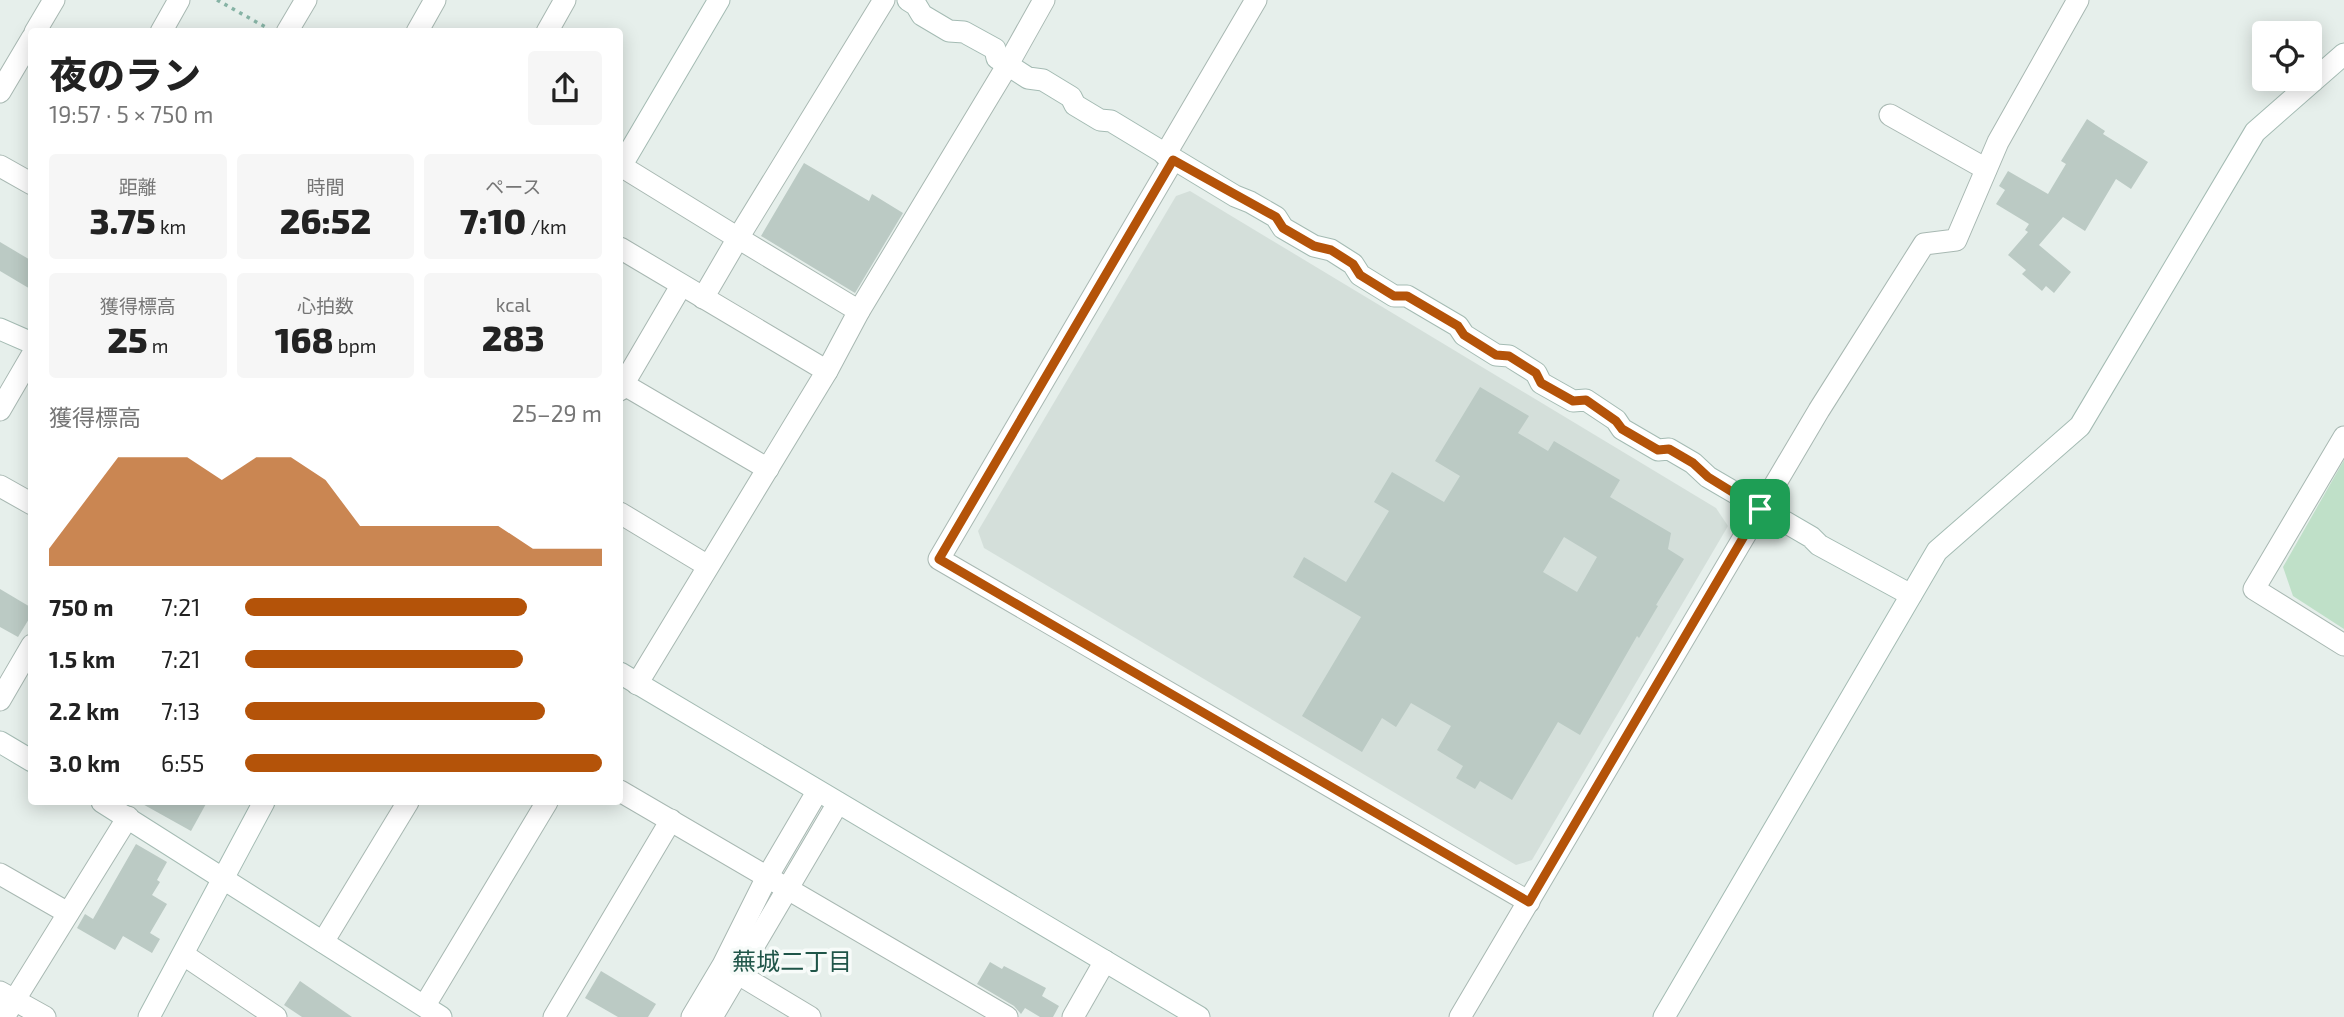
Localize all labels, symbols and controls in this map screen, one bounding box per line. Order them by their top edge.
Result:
map controls [2252,21,2322,91]
button: locate [2252,21,2322,91]
text: 夜のラン [49,51,201,97]
button: share [528,51,602,125]
text: 19:57 · 5 × 750 m [49,100,214,128]
text: 距離 [119,175,157,198]
text: 時間 [306,175,345,198]
text: ペース [485,175,541,198]
text: 3.75 [89,199,156,241]
text: 26:52 [280,199,371,241]
text: 7:10 [460,199,526,241]
text: km [156,215,186,238]
text: /km [526,215,567,238]
text: kcal [496,293,531,316]
text: 獲得標高 [100,294,176,317]
text: 心拍数 [297,294,354,317]
text: 283 [482,316,545,358]
text: 25 [107,318,148,360]
text: 168 [275,318,334,360]
text: m [148,334,168,357]
text: bpm [334,334,376,357]
text: 25–29 m [512,399,602,427]
text: 獲得標高 [49,403,141,431]
pin [1730,479,1790,539]
icon: arrive [1741,490,1779,528]
text: 750 m [49,593,114,621]
text: 7:21 [161,593,200,621]
text: 1.5 km [49,645,115,673]
text: 7:21 [161,645,200,673]
text: 2.2 km [49,697,119,725]
text: 7:13 [161,697,200,725]
text: 3.0 km [49,749,120,777]
text: 6:55 [161,749,204,777]
district label: 蕪城二丁目 [732,946,852,975]

